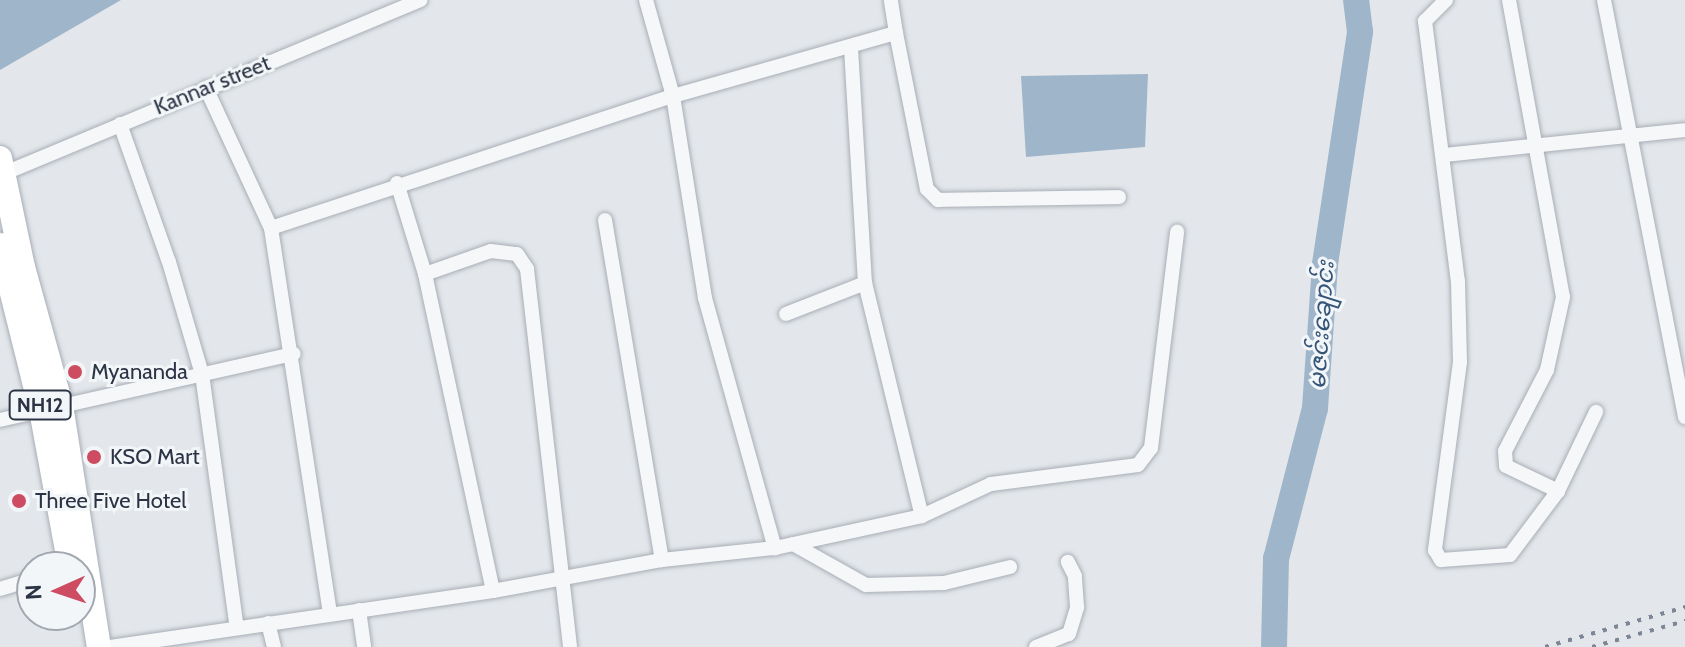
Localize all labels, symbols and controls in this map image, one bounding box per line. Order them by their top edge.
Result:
street label: Kannar street [150,50,274,120]
water label: မဇင်းချောင်း [1302,260,1340,390]
place label: Myananda [91,359,188,385]
marker: Myananda [66,363,84,381]
road number: NH12 [8,389,72,421]
place label: KSO Mart [110,444,200,470]
marker: KSO Mart [85,448,103,466]
place label: Three Five Hotel [35,488,186,514]
marker: Three Five Hotel [10,492,28,510]
north arrow [16,551,96,631]
text: N [20,584,47,601]

